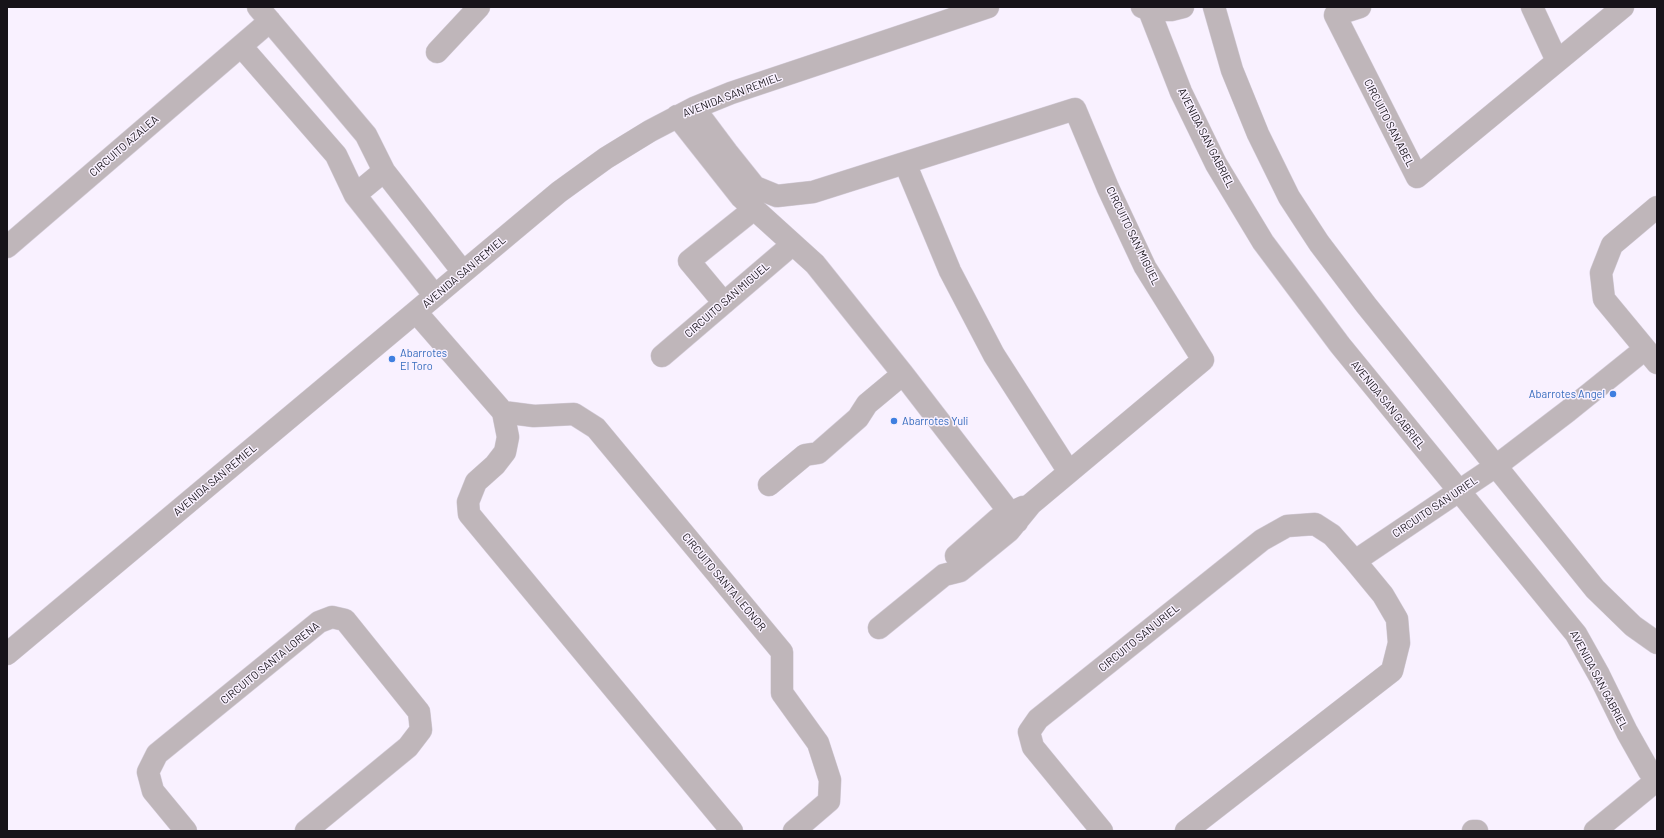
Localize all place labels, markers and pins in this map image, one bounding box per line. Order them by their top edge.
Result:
place label: Abarrotes El Toro [400,346,447,372]
marker: Abarrotes El Toro [387,354,397,364]
place label: Abarrotes Angel [1529,387,1605,401]
marker: Abarrotes Angel [1608,389,1618,399]
place label: Abarrotes Yuli [902,414,968,428]
marker: Abarrotes Yuli [889,416,899,426]

